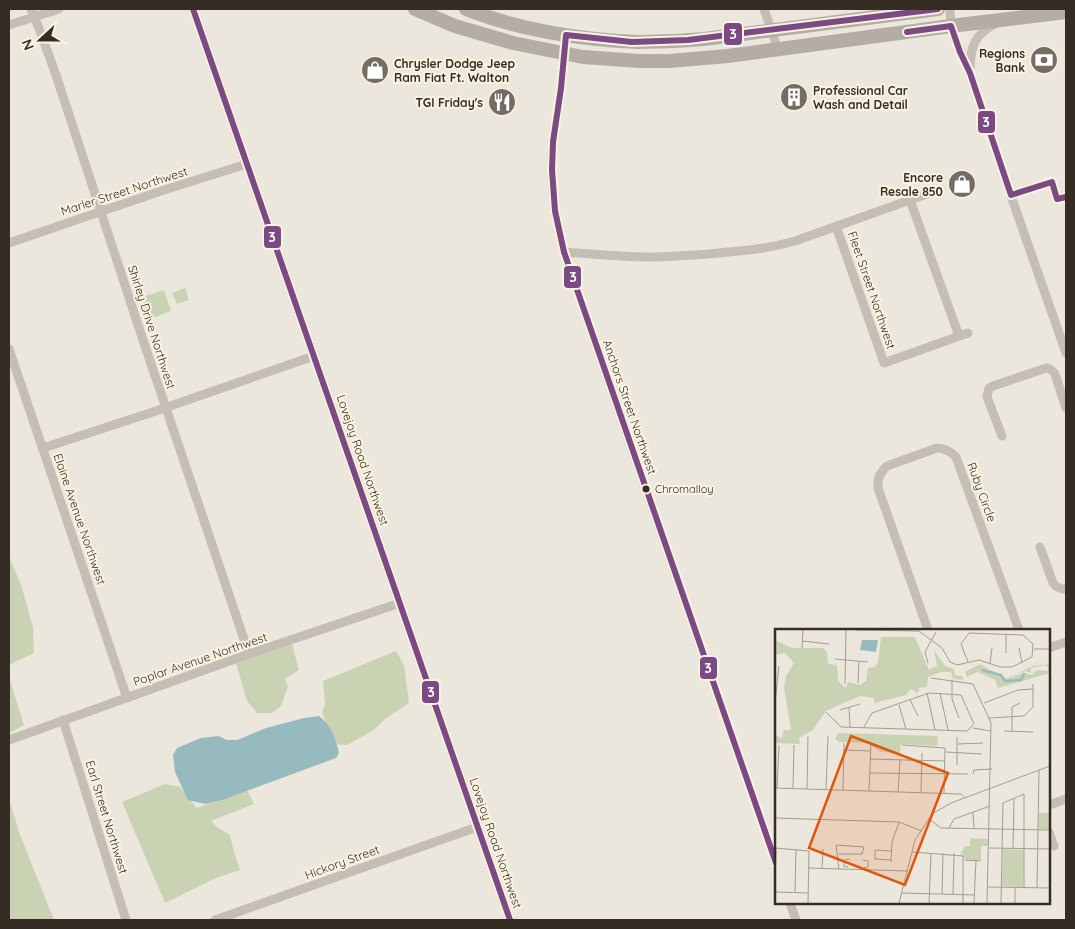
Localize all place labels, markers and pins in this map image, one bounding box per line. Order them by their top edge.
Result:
bank icon: Regions Bank [1029,45,1059,75]
place label: Regions Bank [979,46,1025,75]
shop icon: Chrysler Dodge Jeep Ram Fiat Ft. Walton [360,55,390,85]
place label: Chrysler Dodge Jeep Ram Fiat Ft. Walton [394,56,516,85]
building icon: Professional Car Wash and Detail [779,82,809,112]
place label: Professional Car Wash and Detail [813,83,908,112]
restaurant icon: TGI Friday's [487,87,517,117]
place label: TGI Friday's [416,95,483,110]
shop icon: Encore Resale 850 [947,169,977,199]
place label: Encore Resale 850 [880,170,943,199]
place label: Chromalloy [655,482,714,496]
marker: Chromalloy [641,484,651,494]

